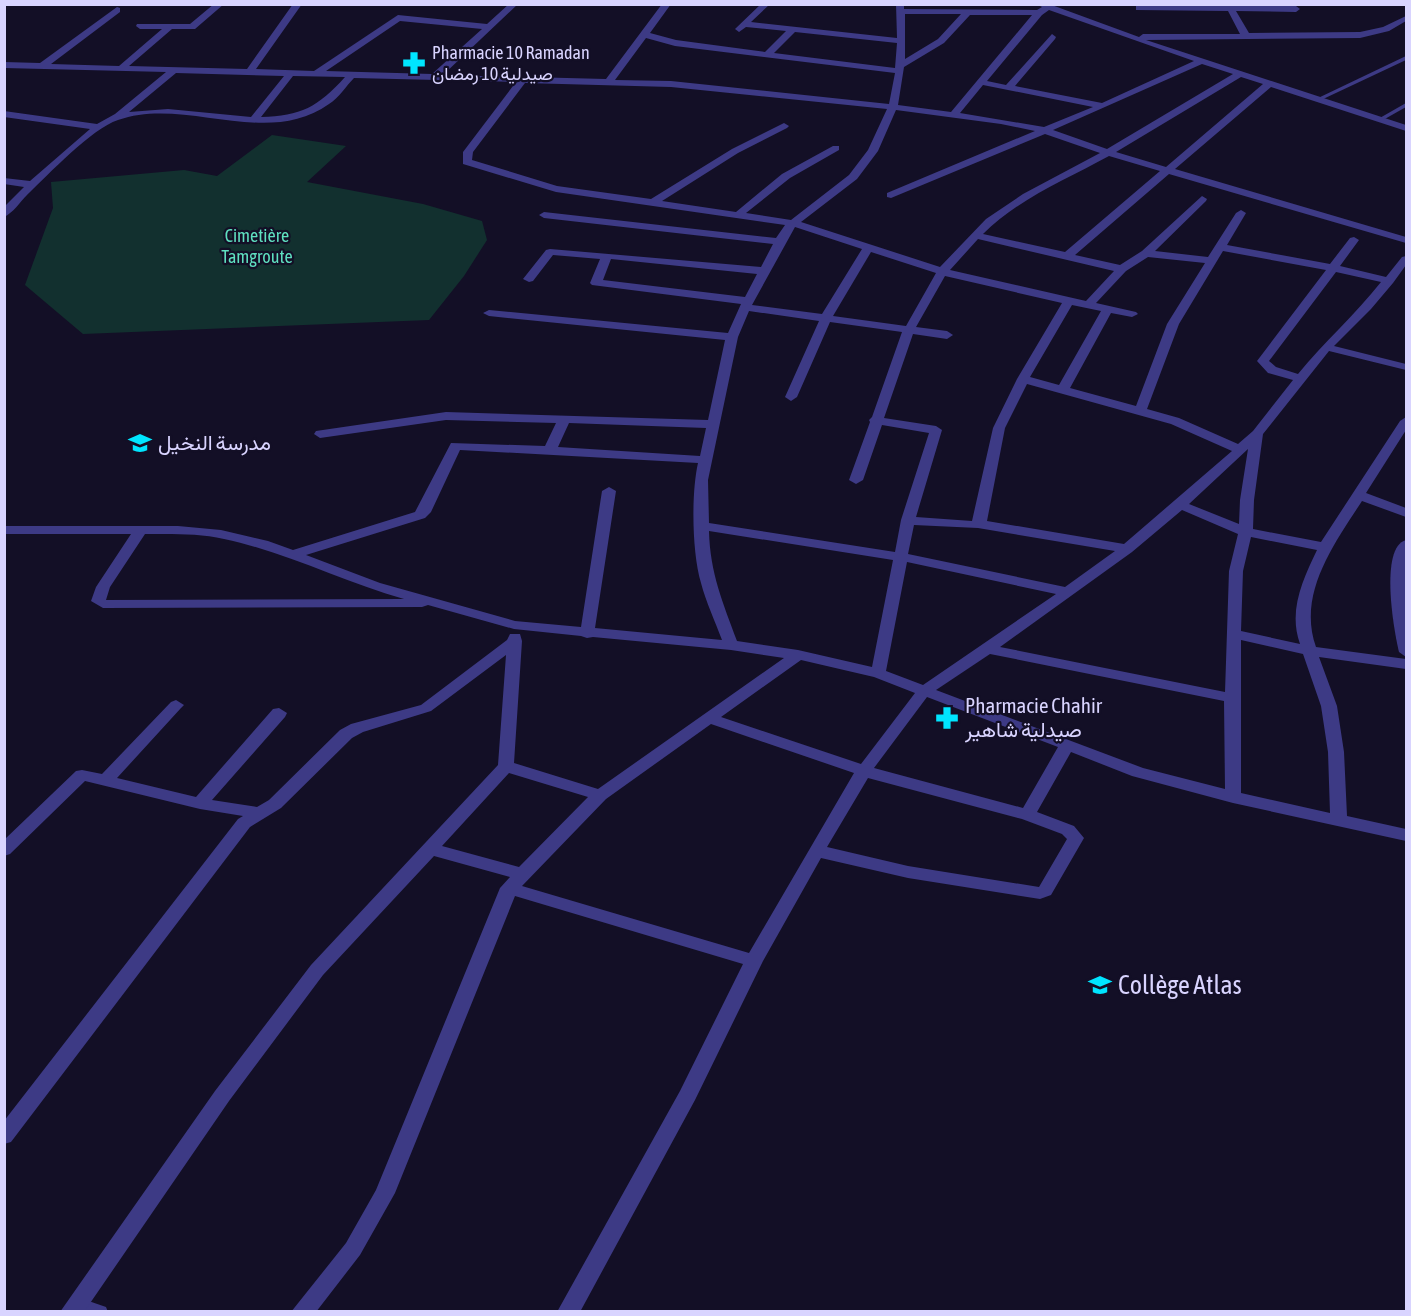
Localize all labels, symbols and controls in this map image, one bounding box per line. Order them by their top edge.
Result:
place label: Pharmacie 10 Ramadan صيدلية 10 رمضان [432,42,590,85]
pharmacy icon: Pharmacie 10 Ramadan صيدلية 10 رمضان [401,50,427,76]
park label: Cimetière Tamgroute [221,225,293,267]
school or university icon: مدرسة النخيل [127,430,153,456]
place label: مدرسة النخيل [158,430,271,456]
place label: Pharmacie Chahir صيدلية شاهير [964,693,1103,743]
pharmacy icon: Pharmacie Chahir صيدلية شاهير [934,705,960,731]
place label: Collège Atlas [1118,970,1242,1000]
school or university icon: Collège Atlas [1087,972,1113,998]

